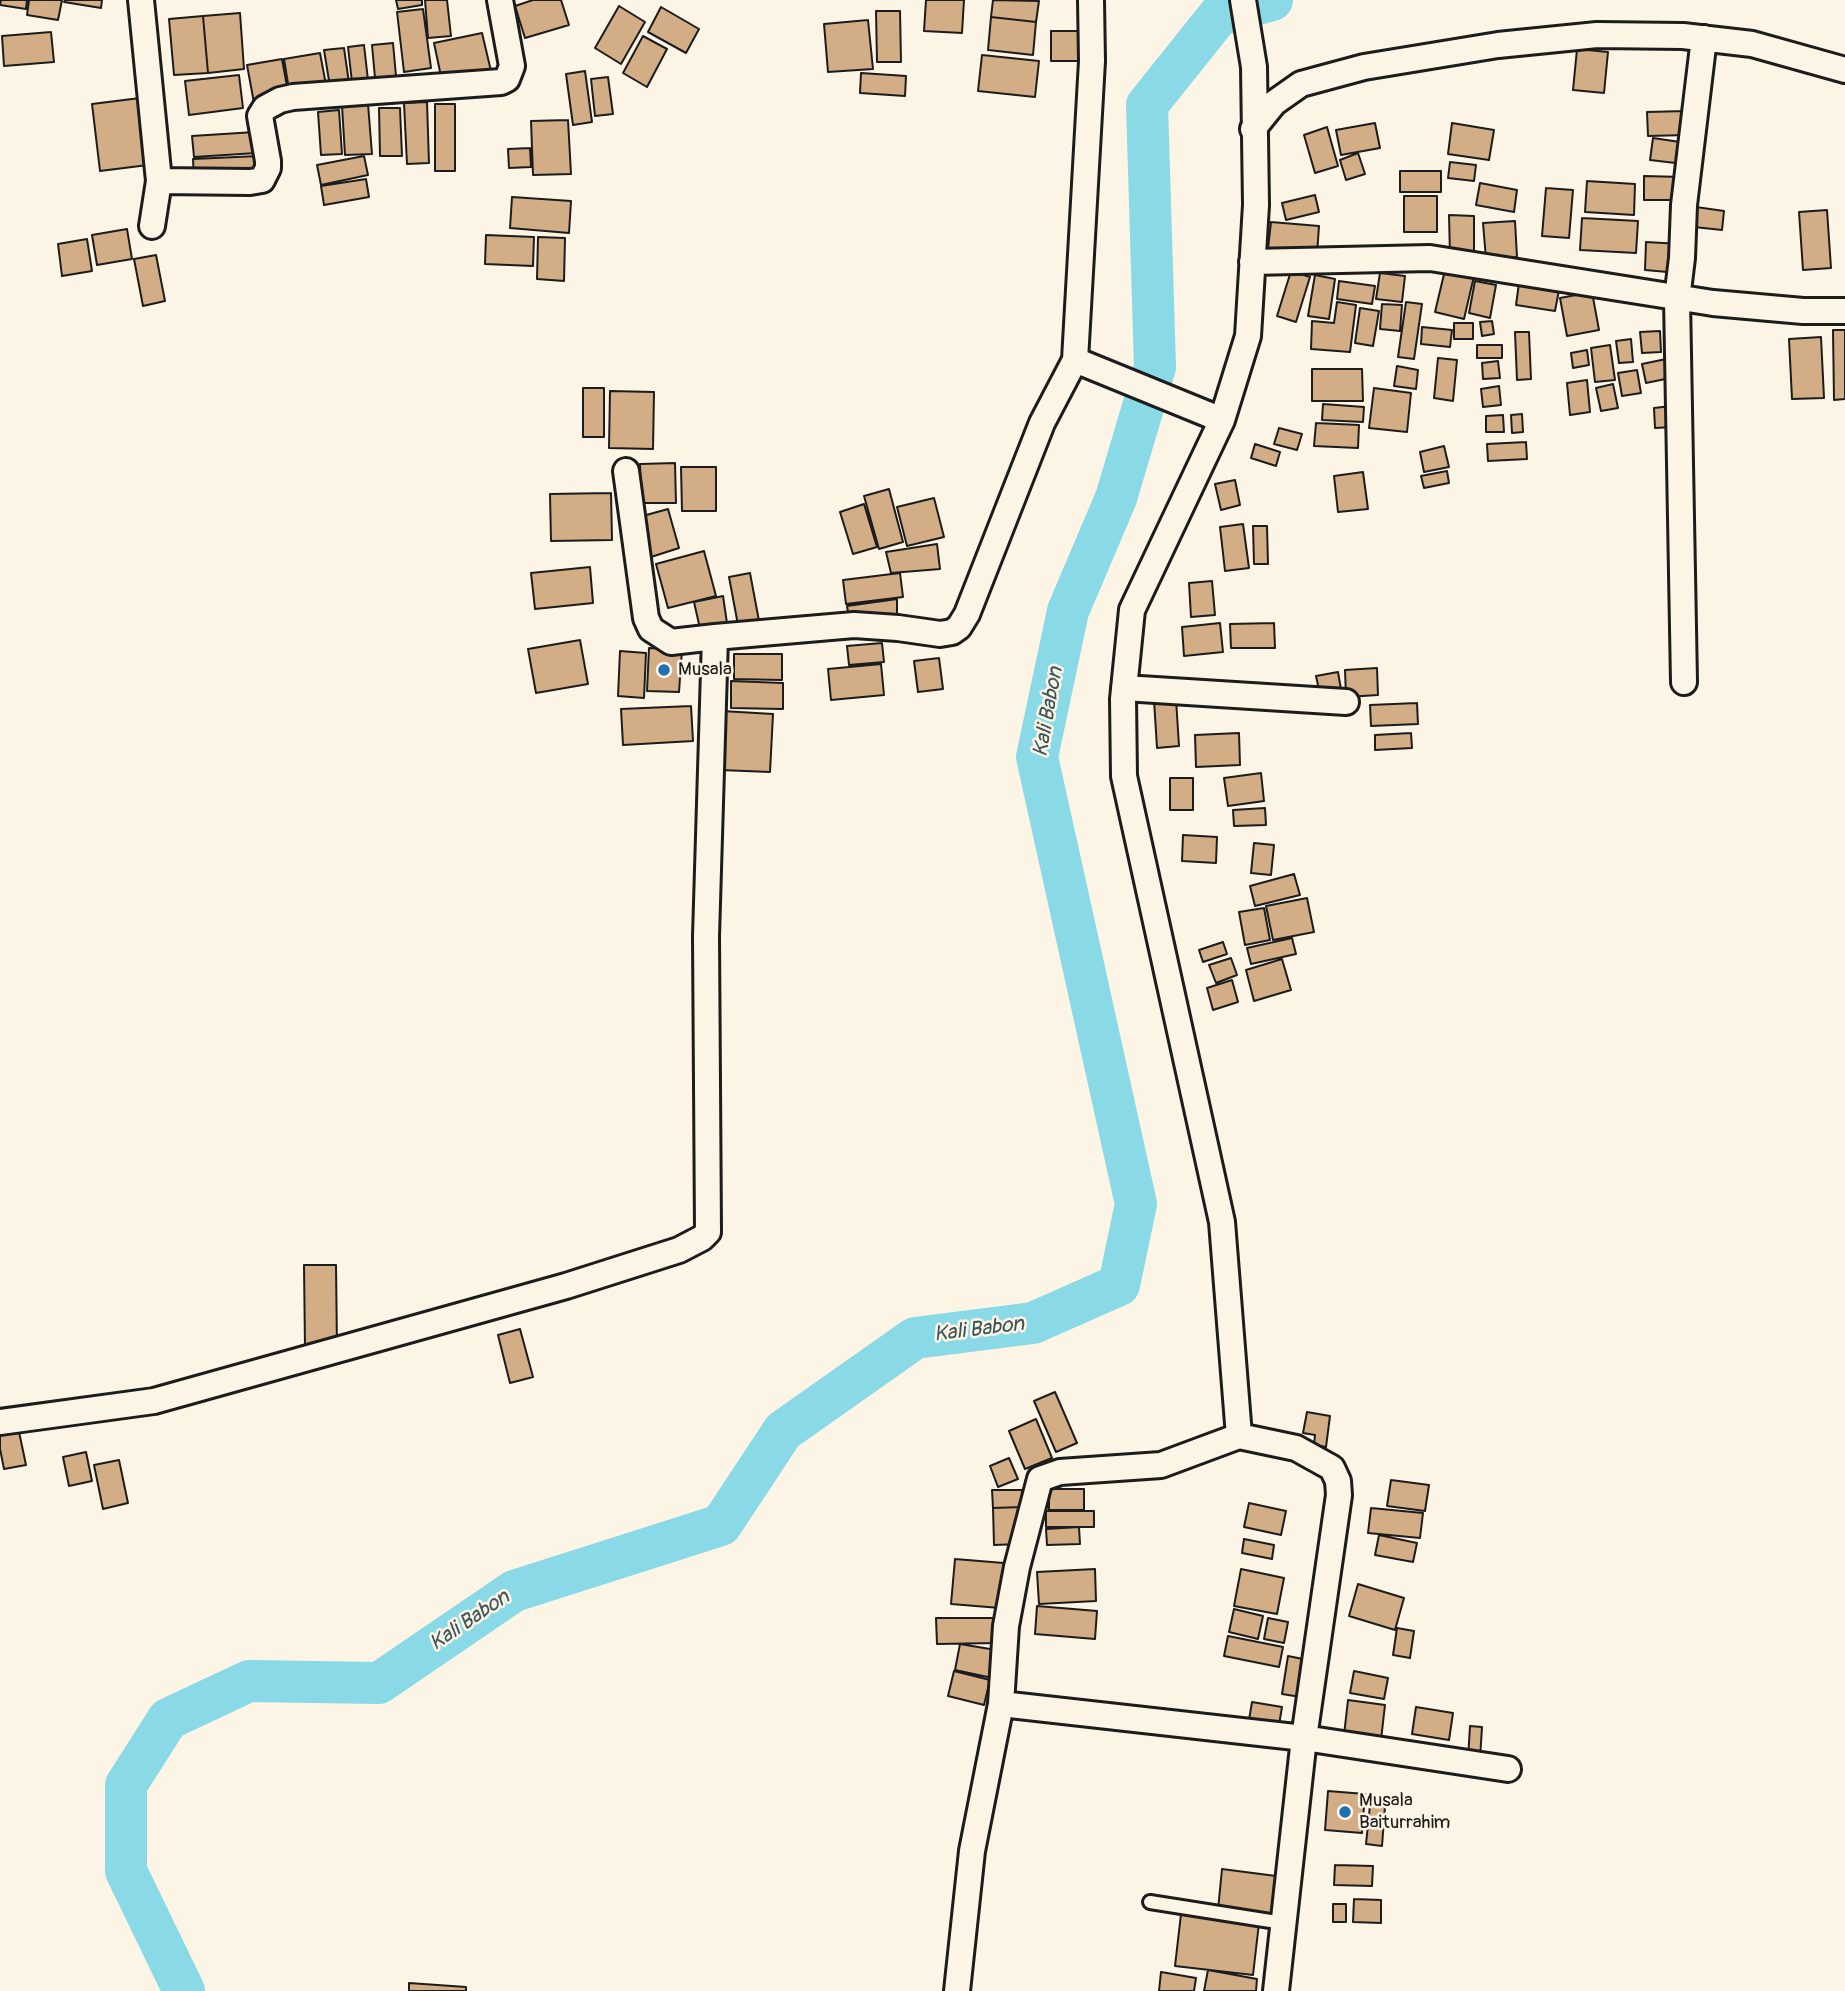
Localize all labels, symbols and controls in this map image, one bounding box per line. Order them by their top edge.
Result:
place label: Musala [678,659,732,681]
marker: Musala [656,662,672,678]
water label: Kali Babon [1029,665,1069,759]
water label: Kali Babon [932,1312,1026,1348]
water label: Kali Babon [425,1585,515,1657]
place label: Musala Baiturrahim [1359,1790,1450,1834]
marker: Musala Baiturrahim [1337,1804,1353,1820]

